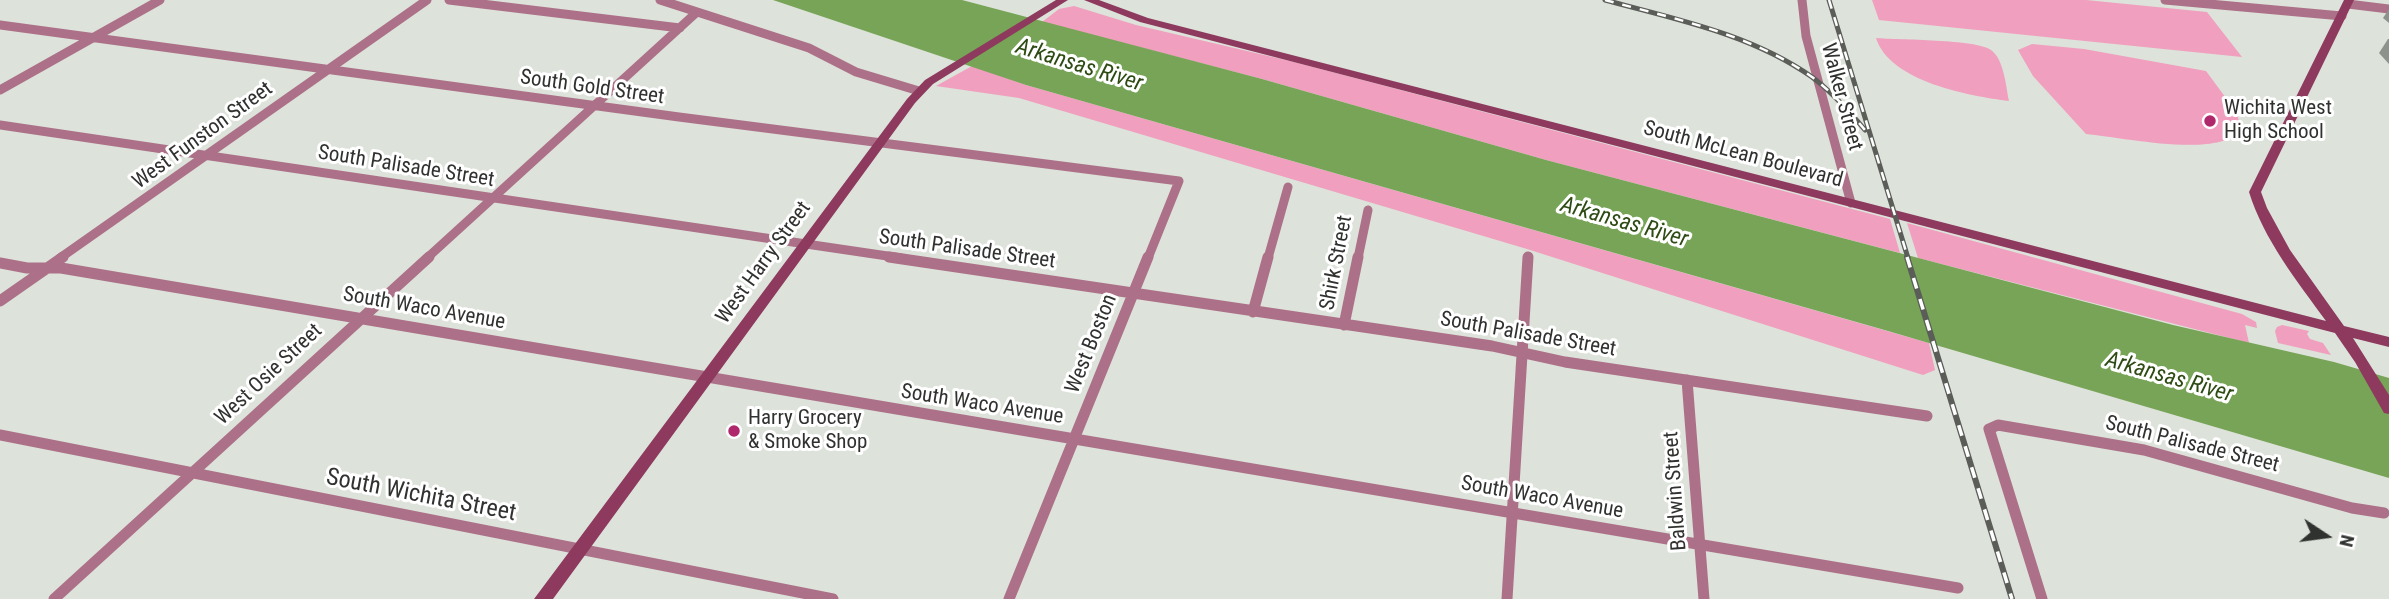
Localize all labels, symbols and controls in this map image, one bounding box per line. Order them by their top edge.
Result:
water label: Arkansas River [1012,34,1146,98]
street label: Walker Street [1815,41,1867,153]
street label: South Gold Street [518,65,666,111]
street label: West Funston Street [128,77,278,195]
place label: Wichita West High School [2224,96,2332,146]
marker: Wichita West High School [2202,113,2218,129]
street label: South McLean Boulevard [1641,116,1845,194]
street label: South Palisade Street [316,141,496,193]
water label: Arkansas River [1557,192,1691,254]
street label: West Harry Street [711,197,817,329]
street label: Shirk Street [1315,214,1359,312]
street label: South Palisade Street [877,225,1057,275]
street label: South Waco Avenue [341,282,507,336]
street label: West Boston [1061,291,1123,397]
street label: South Palisade Street [1438,307,1618,363]
street label: West Osie Street [210,319,328,431]
water label: Arkansas River [2102,347,2236,409]
street label: South Waco Avenue [899,380,1065,430]
place label: Harry Grocery & Smoke Shop [748,406,867,456]
street label: South Palisade Street [2103,411,2281,479]
marker: Harry Grocery & Smoke Shop [726,423,742,439]
street label: Baldwin Street [1659,431,1693,551]
street label: South Wichita Street [324,463,518,529]
street label: South Waco Avenue [1459,471,1625,525]
north arrow [2291,501,2361,571]
text: N [2334,533,2359,549]

